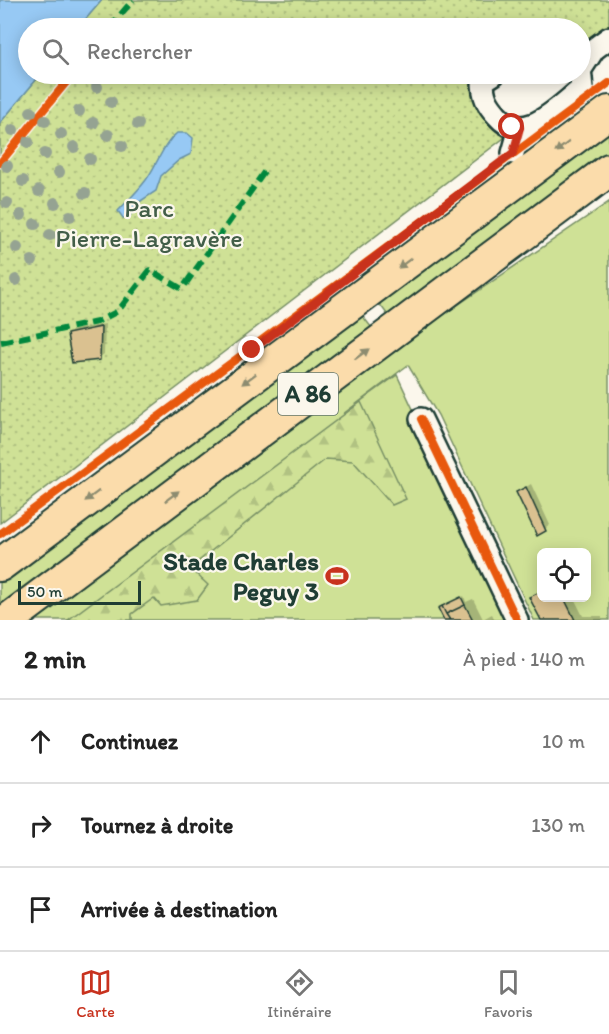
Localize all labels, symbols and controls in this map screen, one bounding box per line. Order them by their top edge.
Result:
search box [18,18,591,84]
icon: search [39,35,72,68]
text: Rechercher [87,38,192,65]
route start [498,113,524,139]
one-way arrow [554,141,570,153]
park label: Parc Pierre-Lagravère [55,192,243,254]
one-way arrow [398,257,414,269]
route end [238,336,264,362]
one-way arrow [354,349,369,361]
one-way arrow [241,373,257,385]
road number: A 86 [278,373,338,415]
one-way arrow [85,490,101,502]
one-way arrow [164,490,180,503]
place label: Stade Charles Peguy 3 [163,545,319,607]
map controls [537,548,591,602]
button: locate [537,548,591,602]
sports icon: Stade Charles Peguy 3 [324,563,350,589]
scale bar [18,578,141,606]
text: 50 m [27,582,62,601]
text: 2 min [24,643,86,675]
text: À pied · 140 m [463,647,585,671]
icon: ahead [24,725,57,758]
text: Continuez [81,728,178,755]
text: 10 m [542,729,585,753]
icon: right [24,809,57,842]
text: Tournez à droite [81,812,233,839]
text: 130 m [531,813,585,837]
icon: arrive [24,893,57,926]
text: Arrivée à destination [81,896,277,923]
tab: Carte [76,966,115,1021]
tab: Itinéraire [267,966,332,1021]
tab: Favoris [484,966,533,1021]

